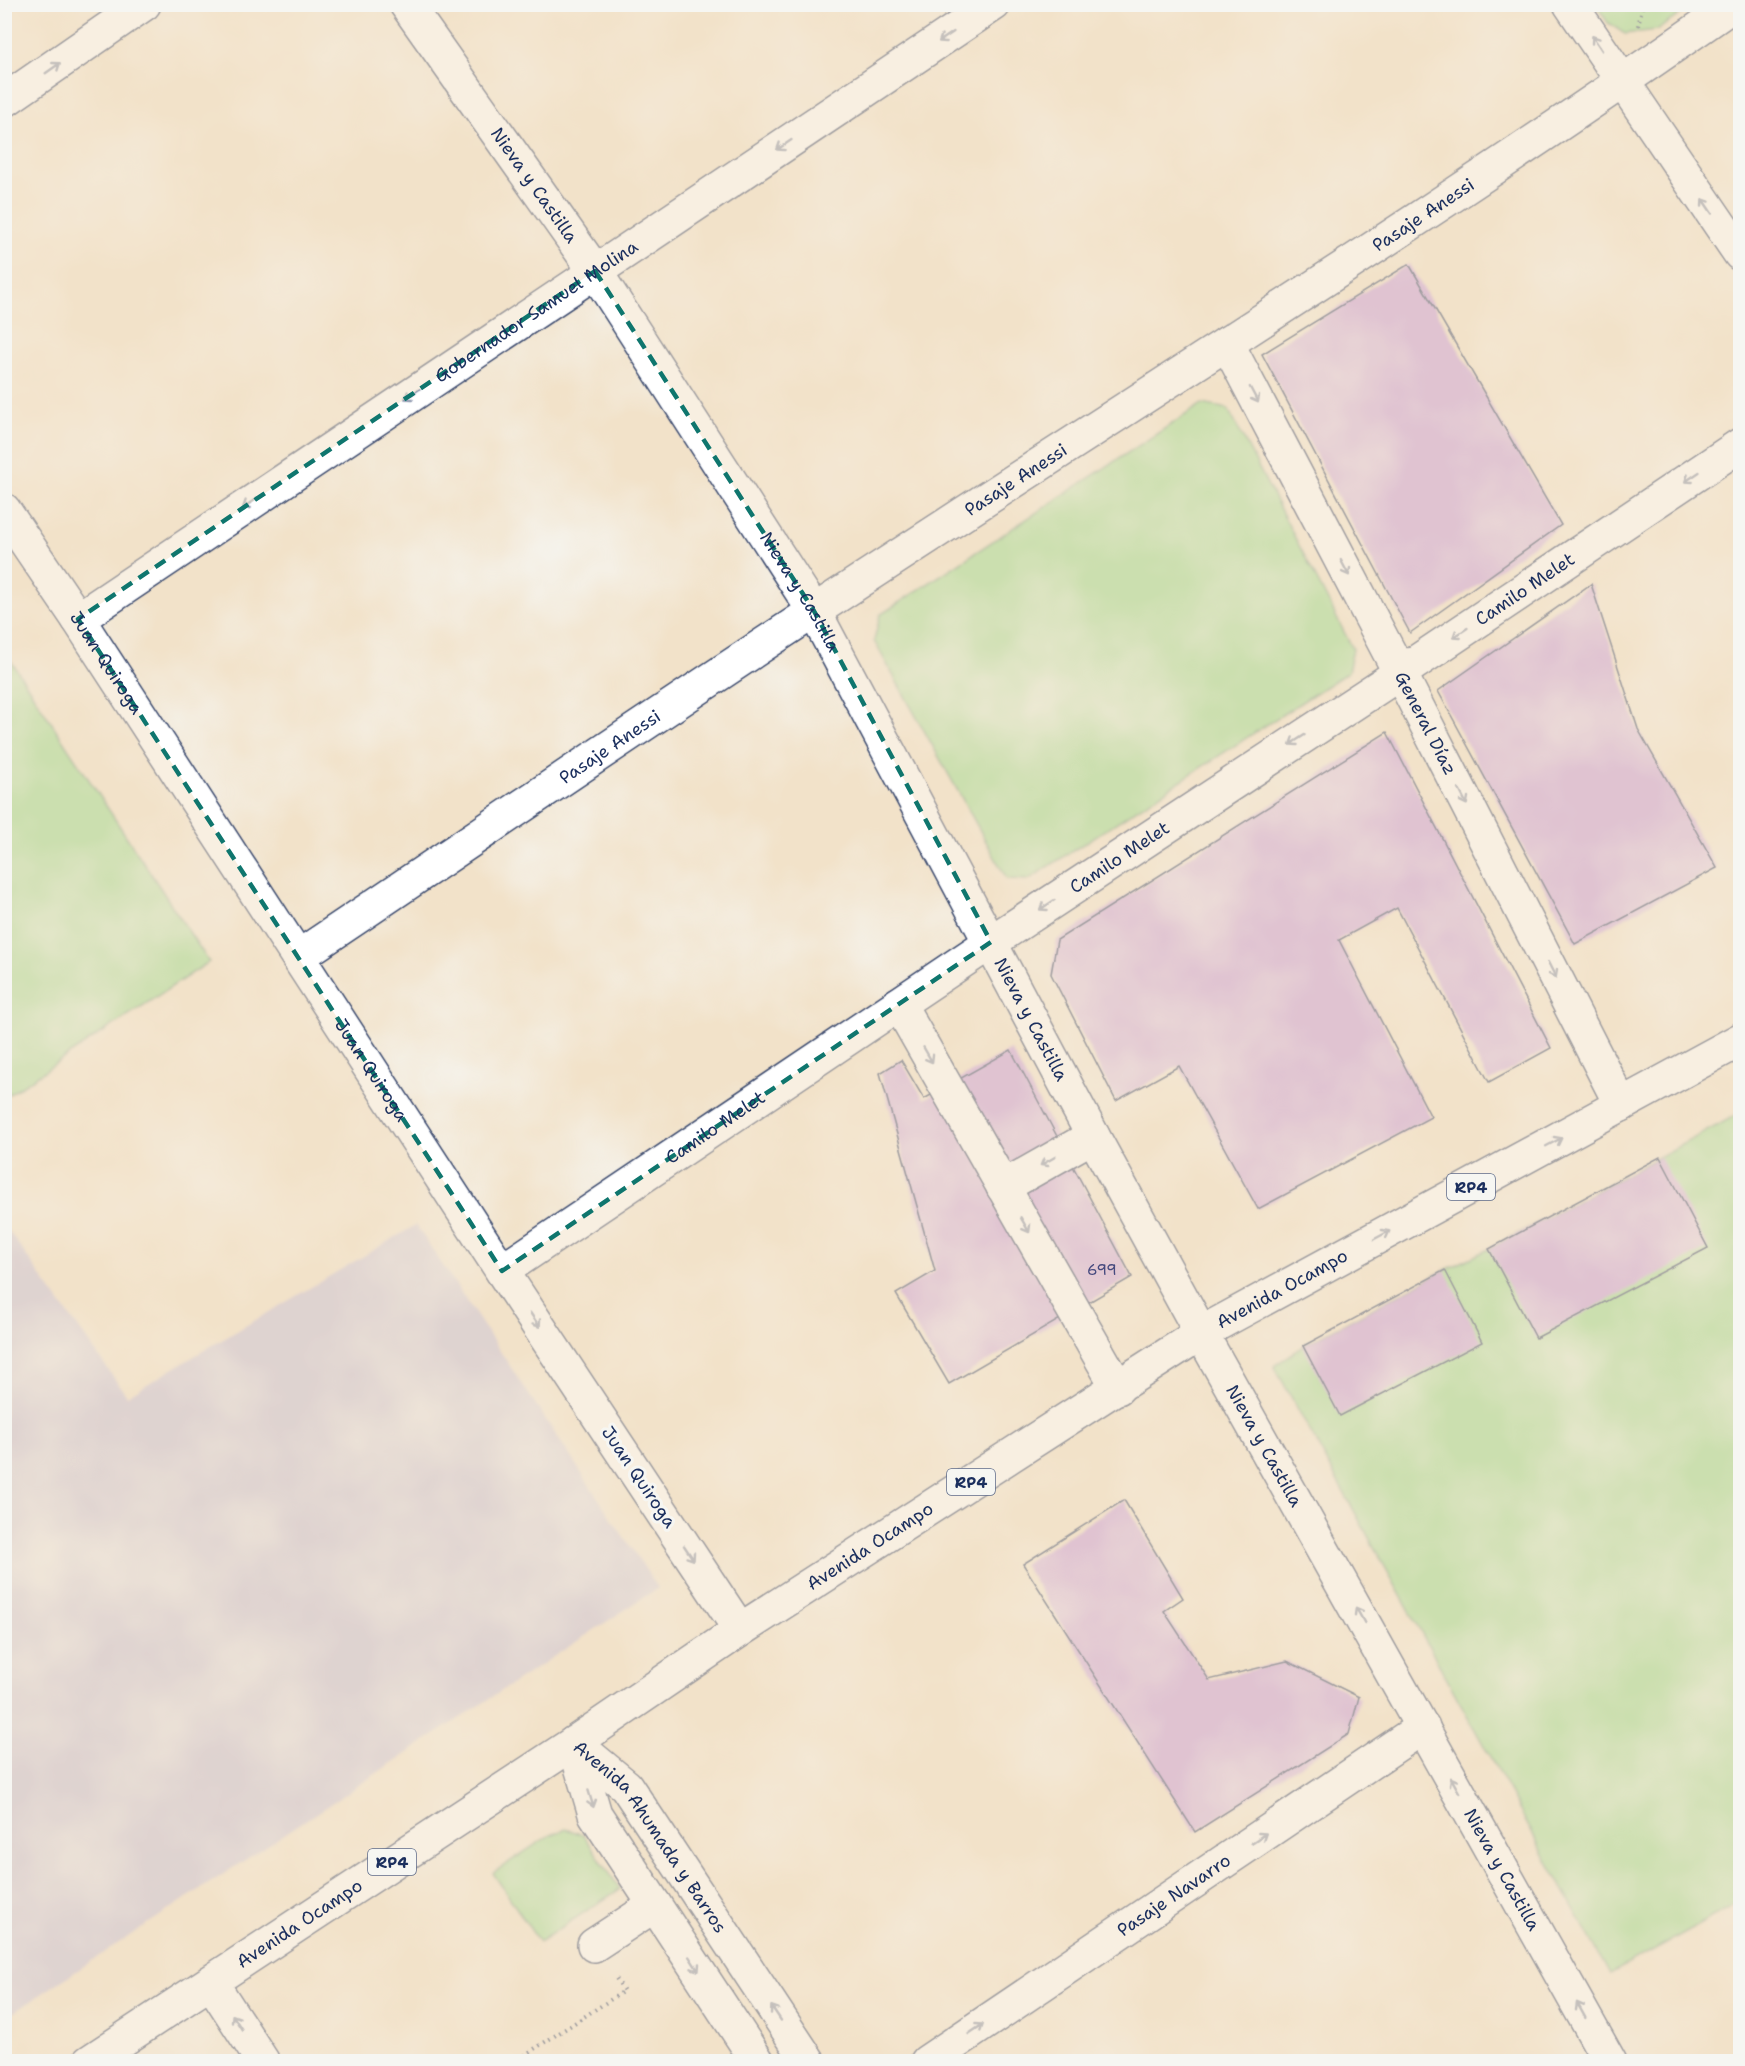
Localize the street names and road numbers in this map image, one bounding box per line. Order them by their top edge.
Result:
street label: Nieva y Castilla [485,123,583,248]
street label: Pasaje Anessi [1368,173,1479,257]
street label: Gobernador Samuel Molina [430,234,643,388]
street label: Pasaje Anessi [960,438,1072,522]
street label: Nieva y Castilla [754,527,846,656]
street label: Camilo Melet [1470,547,1579,631]
street label: Juan Quiroga [64,607,149,719]
street label: General Díaz [1389,667,1462,779]
street label: Pasaje Anessi [554,704,665,790]
street label: Camilo Melet [1065,816,1174,899]
street label: Nieva y Castilla [988,953,1074,1085]
street label: Juan Quiroga [329,1014,414,1126]
street label: Camilo Melet [661,1085,770,1169]
road number: RP4 [1447,1174,1495,1200]
street label: Avenida Ocampo [1212,1243,1352,1334]
street label: Nieva y Castilla [1220,1380,1308,1511]
street label: Juan Quiroga [596,1421,682,1533]
road number: RP4 [947,1469,995,1495]
street label: Avenida Ocampo [802,1497,938,1596]
street label: Avenida Ahumada y Barros [568,1735,732,1938]
street label: Nieva y Castilla [1458,1804,1546,1935]
street label: Pasaje Navarro [1112,1848,1235,1942]
road number: RP4 [368,1849,416,1875]
street label: Avenida Ocampo [232,1873,367,1974]

